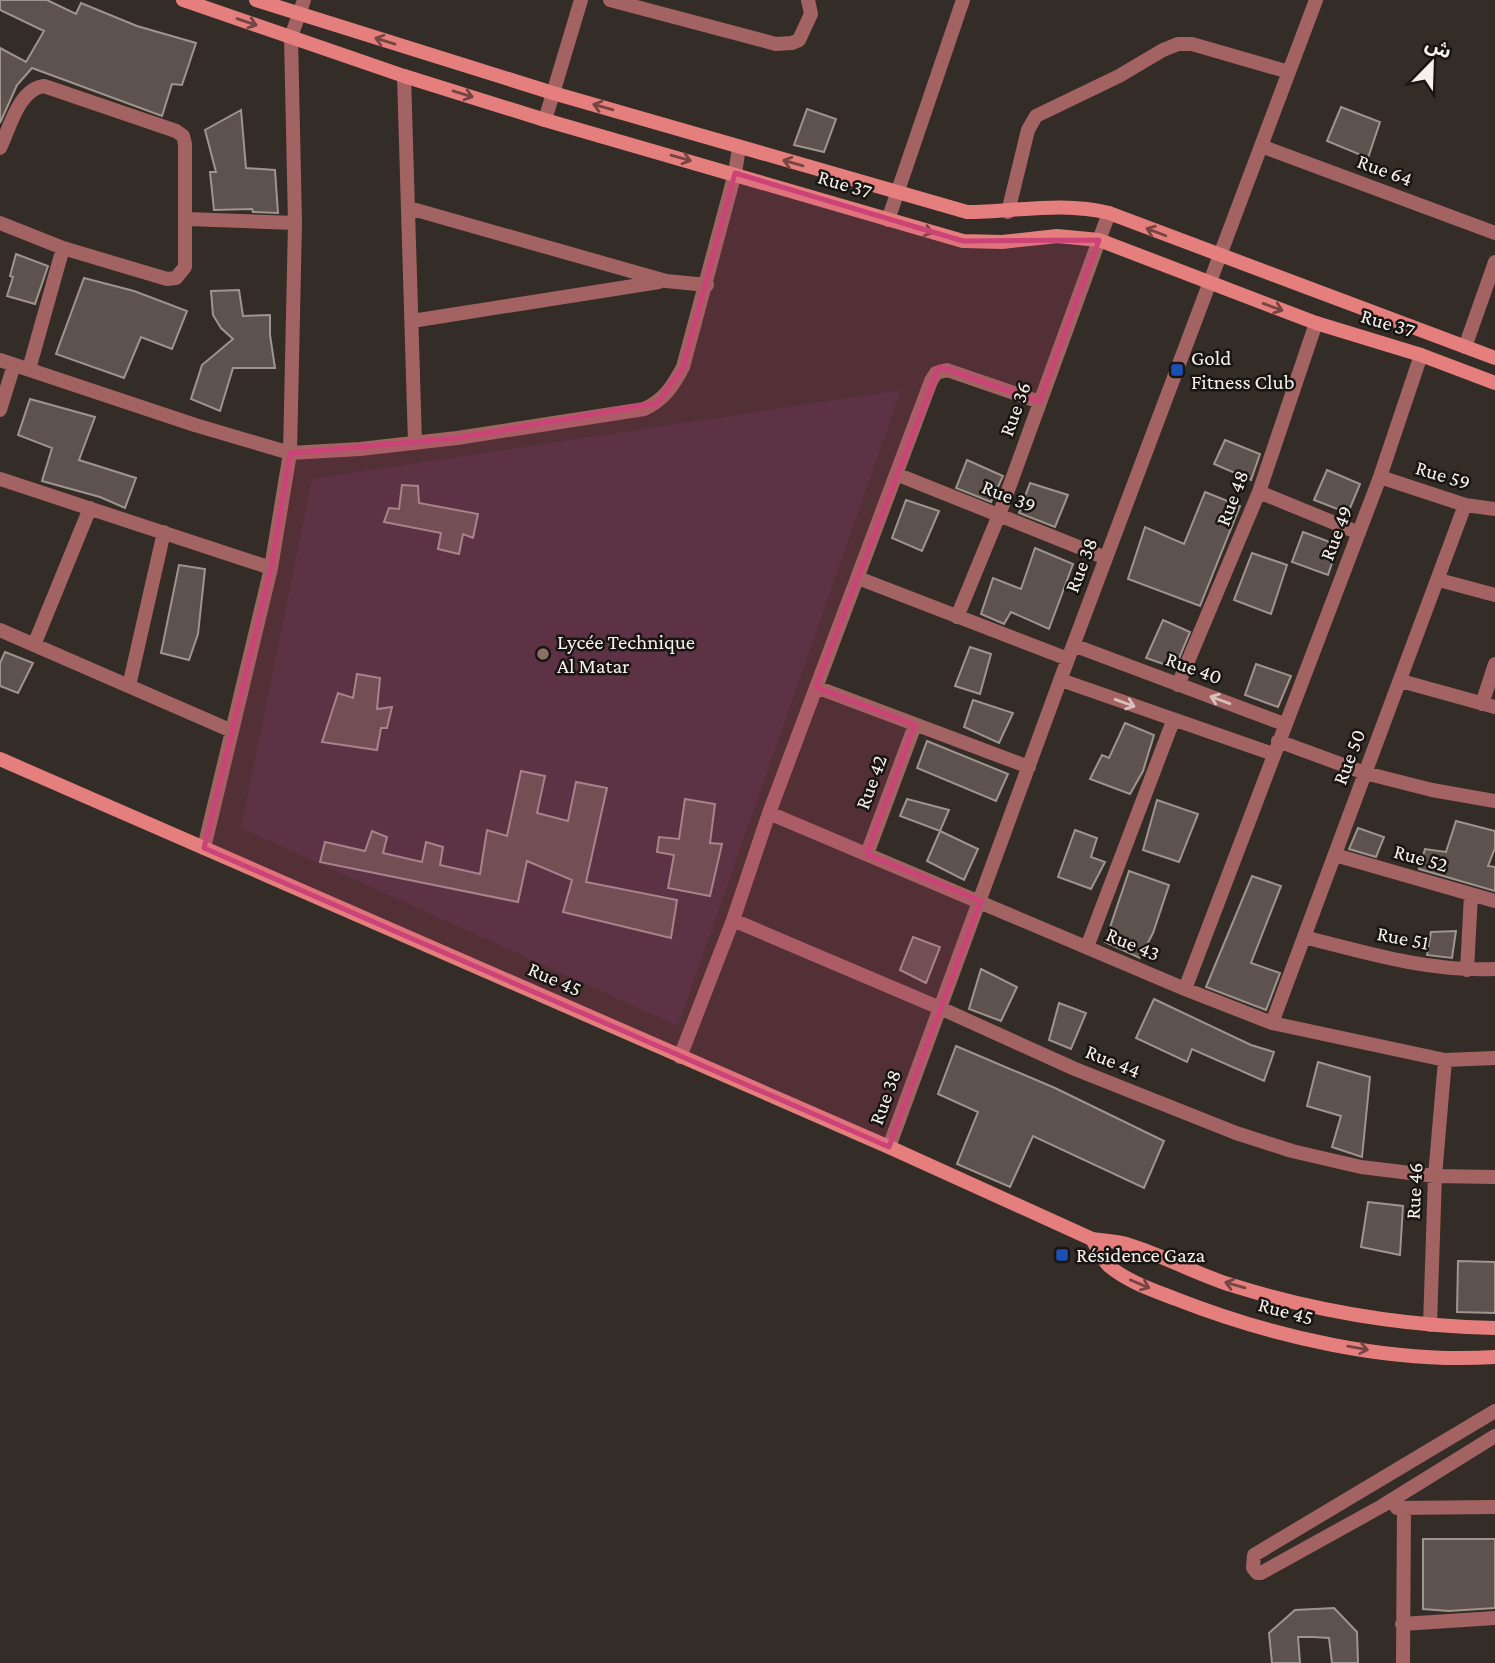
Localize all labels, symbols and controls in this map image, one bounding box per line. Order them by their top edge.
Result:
one-way arrow [236,17,258,29]
north arrow [1397,28,1467,98]
text: ش [1422,33,1455,63]
one-way arrow [374,34,396,47]
one-way arrow [452,88,474,101]
one-way arrow [592,100,614,113]
street label: Rue 64 [1354,149,1416,191]
one-way arrow [669,152,692,165]
one-way arrow [782,155,804,168]
street label: Rue 37 [815,164,875,204]
one-way arrow [912,224,934,237]
one-way arrow [1146,224,1168,237]
one-way arrow [1262,302,1284,314]
street label: Rue 37 [1358,303,1418,343]
place label: Gold Fitness Club [1191,346,1294,394]
marker: Gold Fitness Club [1169,362,1185,378]
street label: Rue 36 [994,378,1036,440]
street label: Rue 59 [1413,455,1473,495]
street label: Rue 48 [1210,467,1254,529]
street label: Rue 39 [978,474,1040,518]
street label: Rue 49 [1315,502,1357,564]
street label: Rue 38 [1060,534,1102,596]
place label: Lycée Technique Al Matar [557,630,695,678]
marker: Lycée Technique Al Matar [535,646,551,662]
street label: Rue 40 [1163,647,1225,689]
one-way arrow [1210,693,1232,706]
one-way arrow [1113,698,1135,710]
street label: Rue 50 [1327,726,1371,788]
street label: Rue 42 [850,751,892,813]
street label: Rue 52 [1391,839,1451,877]
street label: Rue 51 [1375,921,1431,955]
street label: Rue 43 [1102,922,1164,966]
street label: Rue 45 [524,957,586,1001]
street label: Rue 44 [1082,1039,1144,1083]
street label: Rue 38 [864,1066,906,1128]
street label: Rue 46 [1401,1162,1427,1220]
place label: Résidence Gaza [1076,1243,1206,1267]
marker: Résidence Gaza [1054,1247,1070,1263]
one-way arrow [1129,1278,1150,1291]
one-way arrow [1224,1278,1246,1291]
street label: Rue 45 [1256,1292,1316,1330]
one-way arrow [1346,1342,1369,1355]

